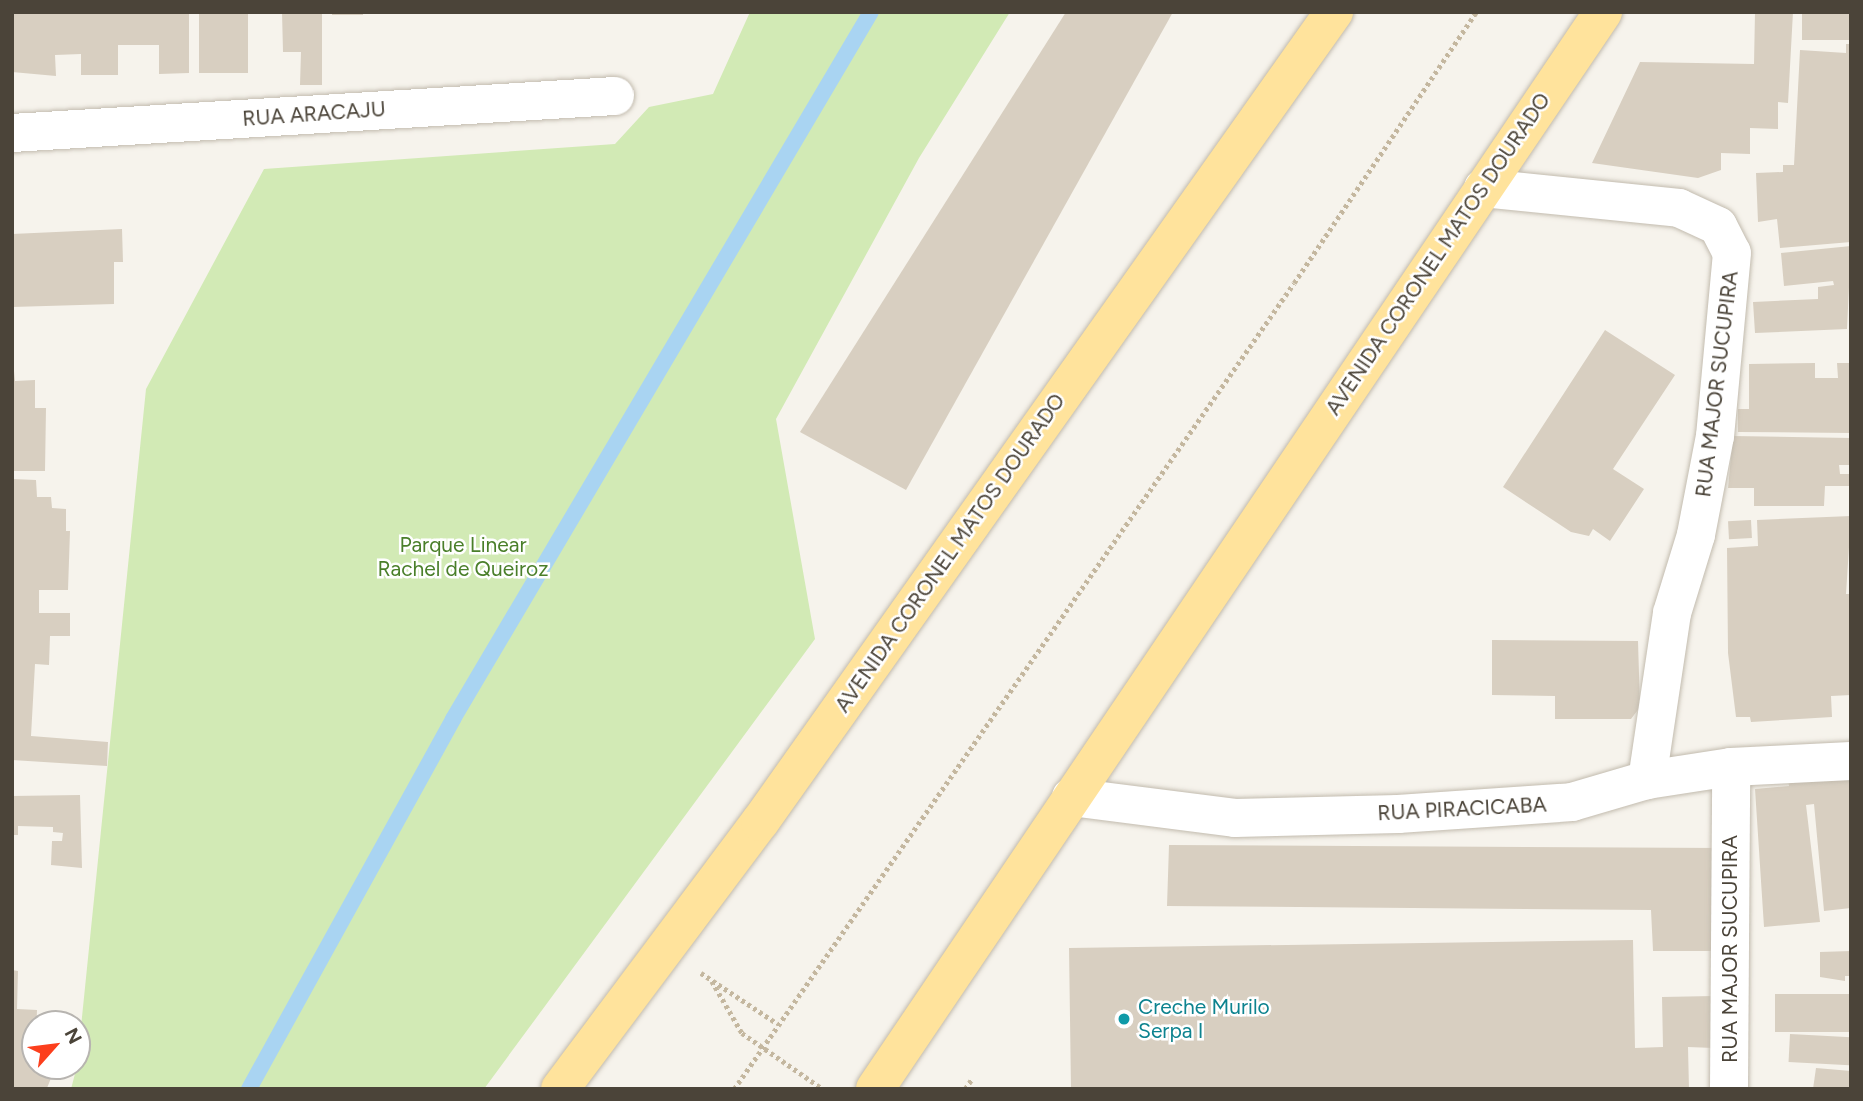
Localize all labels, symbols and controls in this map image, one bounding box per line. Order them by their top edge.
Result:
street label: AVENIDA CORONEL MATOS DOURADO [1320,88,1556,420]
street label: RUA ARACAJU [242,96,386,132]
street label: RUA MAJOR SUCUPIRA [1691,269,1743,499]
street label: AVENIDA CORONEL MATOS DOURADO [830,389,1070,717]
park label: Parque Linear Rachel de Queiroz [377,532,549,582]
street label: RUA PIRACICABA [1377,792,1547,826]
street label: RUA MAJOR SUCUPIRA [1717,835,1743,1063]
place label: Creche Murilo Serpa I [1138,994,1270,1044]
north arrow [21,1010,91,1080]
marker: Creche Murilo Serpa I [1116,1011,1132,1027]
text: N [60,1024,87,1048]

